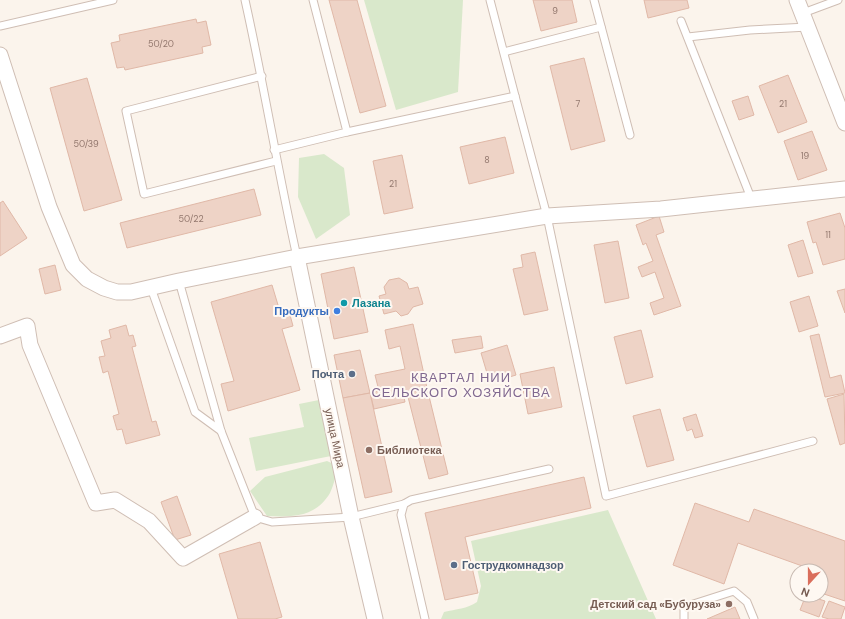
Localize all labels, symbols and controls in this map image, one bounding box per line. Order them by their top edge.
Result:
house number: 9 [552,5,558,17]
house number: 50/20 [148,38,174,50]
house number: 7 [576,98,581,110]
house number: 21 [779,98,787,110]
house number: 50/39 [73,138,99,150]
house number: 19 [801,150,810,162]
house number: 8 [484,154,490,166]
house number: 21 [389,178,397,190]
house number: 50/22 [178,213,204,225]
house number: 11 [825,229,831,241]
place label: Лазана [352,296,391,310]
marker: Лазана [339,298,349,308]
place label: Продукты [274,304,329,318]
marker: Продукты [332,306,342,316]
place label: Почта [312,367,345,381]
marker: Почта [347,369,357,379]
district label: КВАРТАЛ НИИ СЕЛЬСКОГО ХОЗЯЙСТВА [371,369,551,401]
street label: улица Мира [322,407,348,470]
place label: Библиотека [377,443,442,457]
marker: Библиотека [364,445,374,455]
place label: Гострудкомнадзор [462,558,564,572]
marker: Гострудкомнадзор [449,560,459,570]
north arrow [789,563,829,603]
text: N [799,584,812,600]
place label: Детский сад «Бубуруза» [590,597,721,611]
marker: Детский сад «Бубуруза» [724,599,734,609]

